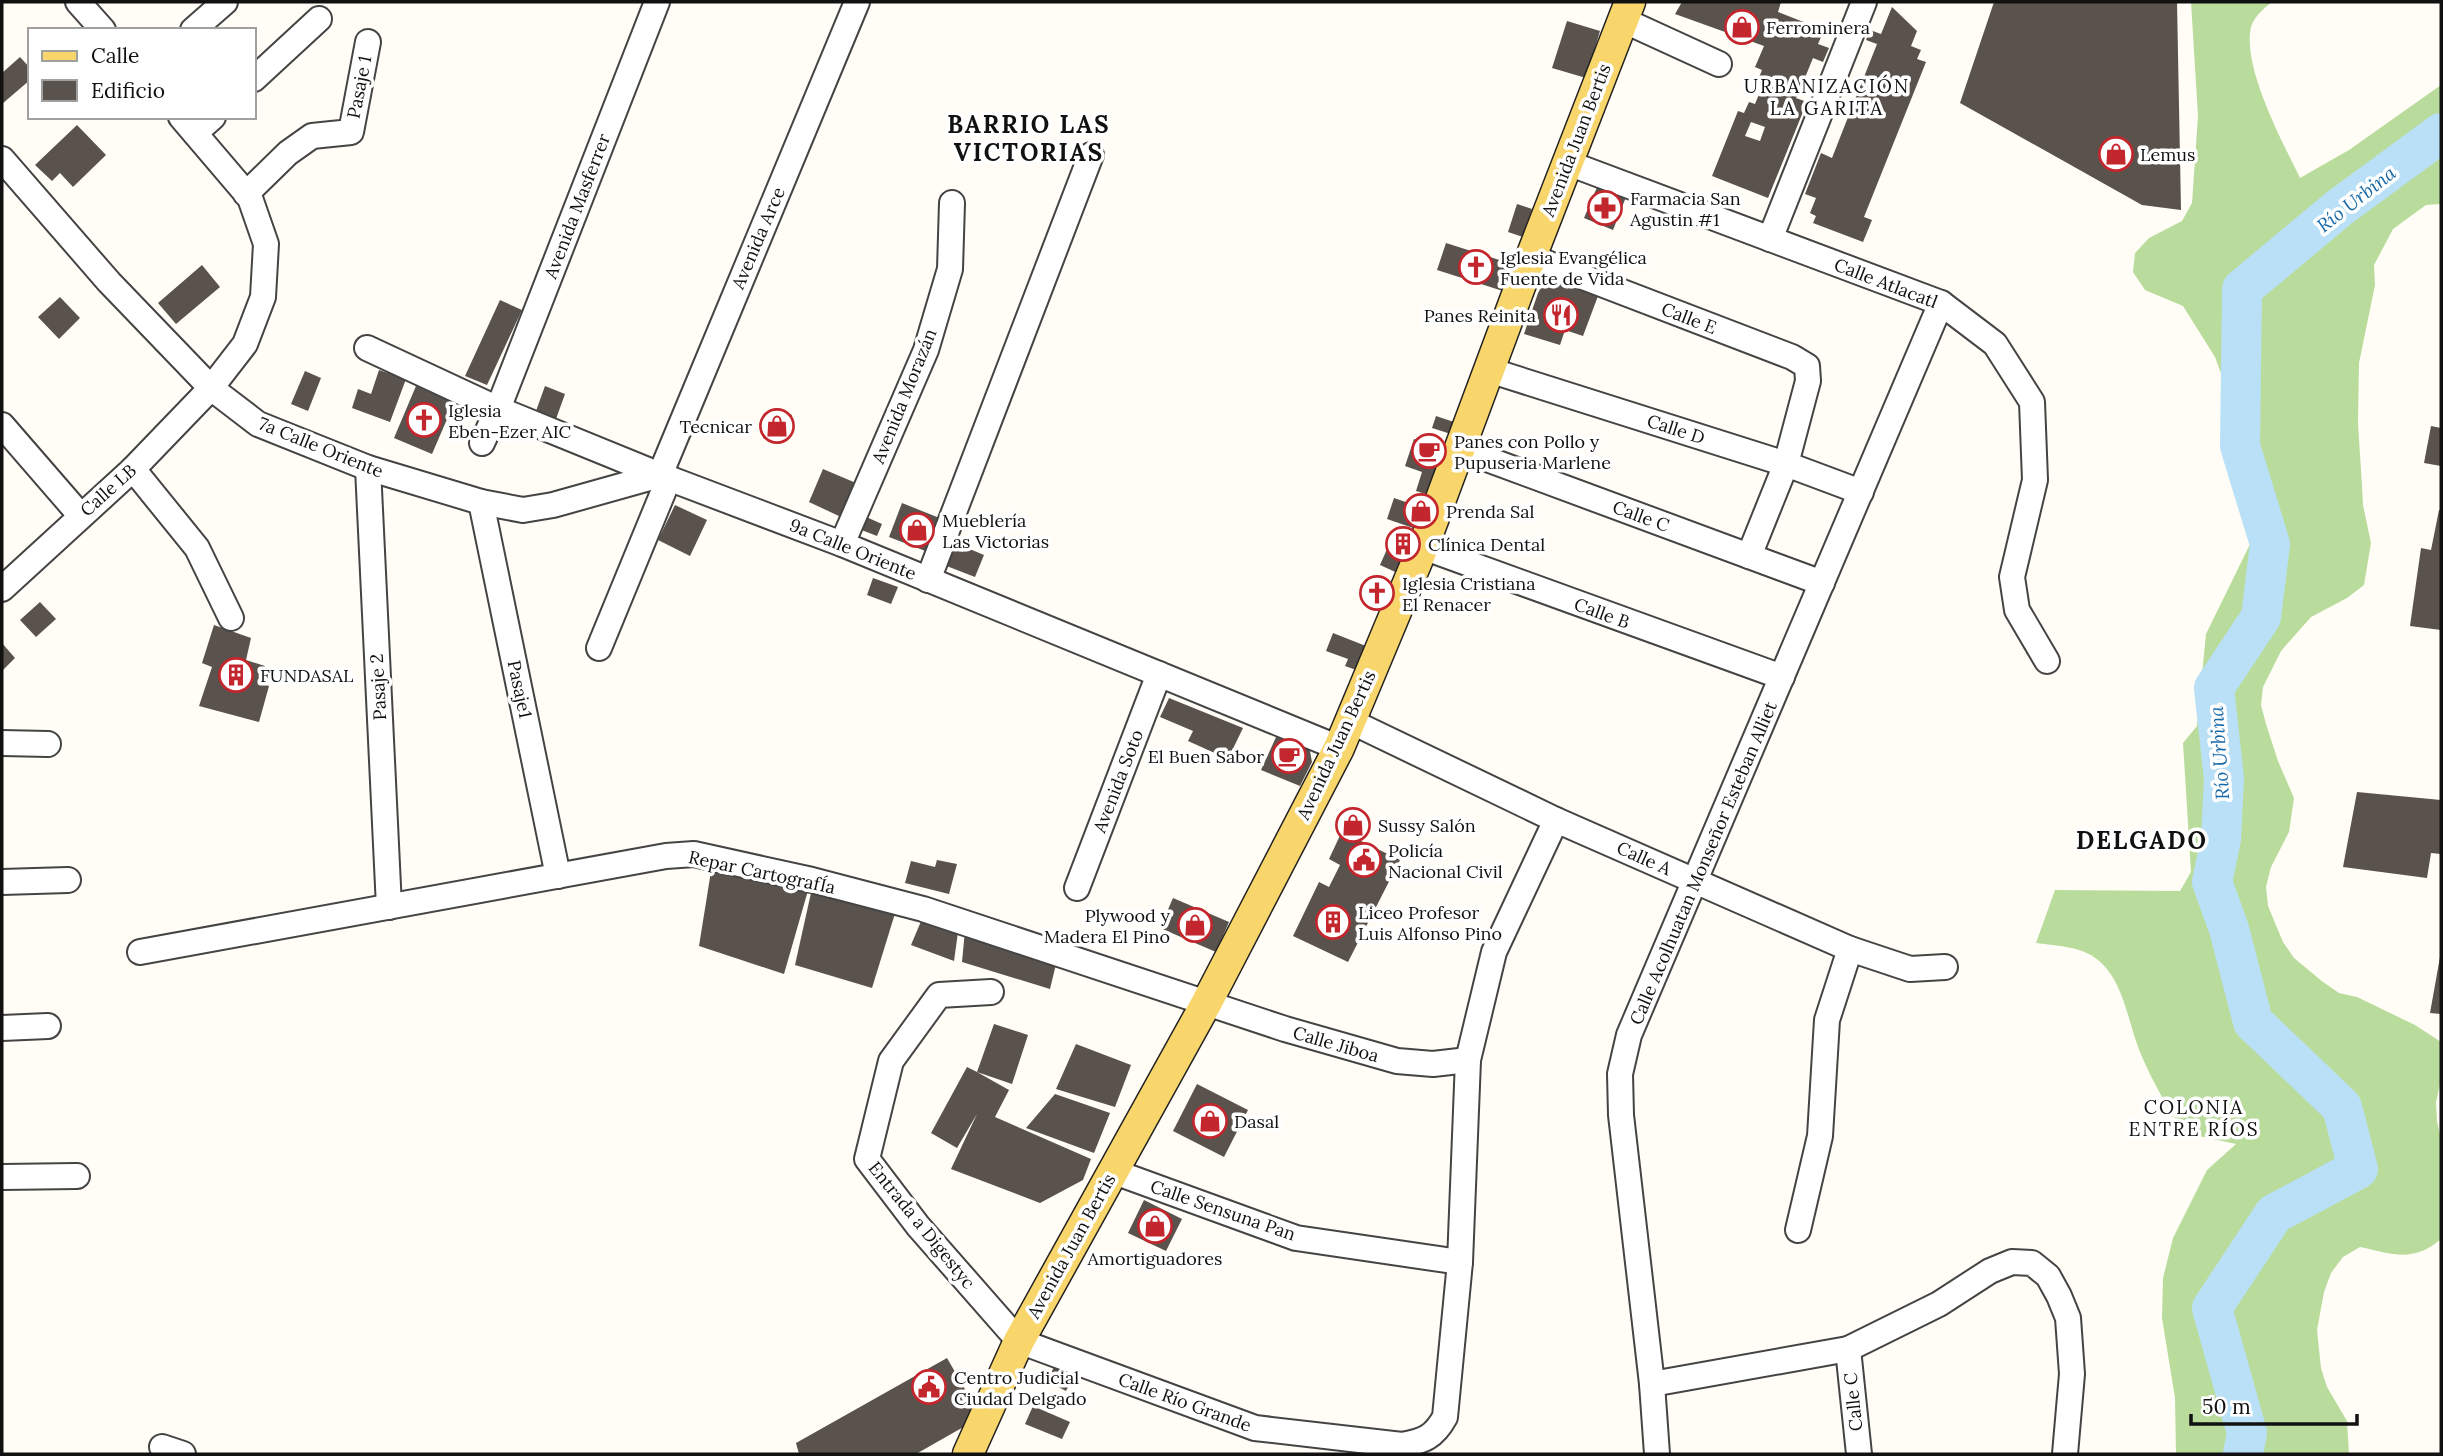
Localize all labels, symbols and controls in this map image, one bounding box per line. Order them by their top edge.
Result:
shop icon: Ferrominera [1723,8,1761,46]
place label: Ferrominera [1766,16,1870,39]
legend [28,28,256,119]
text: Calle [91,42,139,69]
street label: Pasaje 1 [342,54,376,120]
street label: Avenida Juan Bertis [1536,60,1616,221]
district label: URBANIZACIÓN LA GARITA [1744,74,1910,120]
text: Edificio [91,77,165,104]
district label: BARRIO LAS VICTORIAS [947,109,1111,168]
street label: Avenida Masferrer [538,130,615,283]
shop icon: Lemus [2097,135,2135,173]
place label: Lemus [2140,143,2195,166]
water label: Río Urbina [2312,160,2401,237]
street label: Avenida Arce [726,183,790,293]
place label: Farmacia San Agustin #1 [1629,187,1741,231]
pharmacy icon: Farmacia San Agustin #1 [1586,189,1624,227]
place label: Iglesia Evangélica Fuente de Vida [1500,246,1647,290]
church icon: Iglesia Evangélica Fuente de Vida [1457,248,1495,286]
street label: Calle Atlacatl [1831,253,1941,313]
restaurant icon: Panes Reinita [1542,296,1580,334]
street label: Calle E [1658,297,1720,339]
place label: Panes Reinita [1424,304,1536,327]
street label: Avenida Morazán [866,325,942,468]
place label: Iglesia Eben-Ezer AIC [448,399,572,443]
church icon: Iglesia Eben-Ezer AIC [405,401,443,439]
shop icon: Tecnicar [758,407,796,445]
street label: Calle D [1644,409,1708,449]
street label: 7a Calle Oriente [255,411,387,483]
place label: Tecnicar [680,415,752,438]
place label: Panes con Pollo y Pupuseria Marlene [1454,430,1611,474]
cafe icon: Panes con Pollo y Pupuseria Marlene [1410,432,1448,470]
street label: Calle LB [75,459,141,521]
shop icon: Prenda Sal [1402,492,1440,530]
street label: Calle C [1609,495,1673,537]
place label: Prenda Sal [1446,500,1535,523]
place label: Mueblería Las Victorias [942,509,1049,553]
shop icon: Mueblería Las Victorias [898,511,936,549]
street label: 9a Calle Oriente [786,513,920,585]
building icon: Clínica Dental [1384,525,1422,563]
place label: Clínica Dental [1428,533,1545,556]
place label: Iglesia Cristiana El Renacer [1402,572,1536,616]
church icon: Iglesia Cristiana El Renacer [1358,574,1396,612]
street label: Calle B [1571,592,1633,634]
street label: Pasaje 2 [365,653,391,721]
building icon: FUNDASAL [217,656,255,694]
street label: Pasaje1 [503,658,537,720]
place label: FUNDASAL [260,664,354,687]
street label: Avenida Juan Bertis [1291,667,1381,824]
street label: Calle Acolhuatan Monseñor Esteban Alliet [1624,698,1782,1028]
water label: Río Urbina [2204,705,2234,801]
street label: Avenida Soto [1087,726,1148,837]
cafe icon: El Buen Sabor [1270,737,1308,775]
place label: El Buen Sabor [1148,745,1264,768]
shop icon: Sussy Salón [1334,806,1372,844]
place label: Sussy Salón [1378,814,1476,837]
district label: DELGADO [2076,825,2208,856]
street label: Calle A [1613,836,1676,880]
place label: Policía Nacional Civil [1388,839,1503,883]
public building icon: Policía Nacional Civil [1345,841,1383,879]
street label: Repar CartografÍa [686,845,838,899]
place label: Liceo Profesor Luis Alfonso Pino [1358,901,1502,945]
building icon: Liceo Profesor Luis Alfonso Pino [1314,903,1352,941]
place label: Plywood y Madera El Pino [1044,904,1170,948]
shop icon: Plywood y Madera El Pino [1176,906,1214,944]
street label: Calle Jiboa [1290,1021,1382,1067]
district label: COLONIA ENTRE RÍOS [2128,1095,2260,1141]
shop icon: Dasal [1191,1102,1229,1140]
place label: Dasal [1234,1110,1279,1133]
street label: Entrada a Digestyc [864,1157,980,1293]
street label: Avenida Juan Bertis [1021,1170,1120,1323]
street label: Calle Sensuna Pan [1147,1174,1299,1246]
shop icon: Amortiguadores [1136,1207,1174,1245]
place label: Amortiguadores [1087,1247,1222,1270]
place label: Centro Judicial Ciudad Delgado [954,1366,1087,1410]
street label: Calle Río Grande [1115,1367,1255,1437]
public building icon: Centro Judicial Ciudad Delgado [910,1368,948,1406]
street label: Calle C [1838,1371,1868,1432]
scale bar [2191,1382,2357,1426]
text: 50 m [2202,1393,2251,1420]

